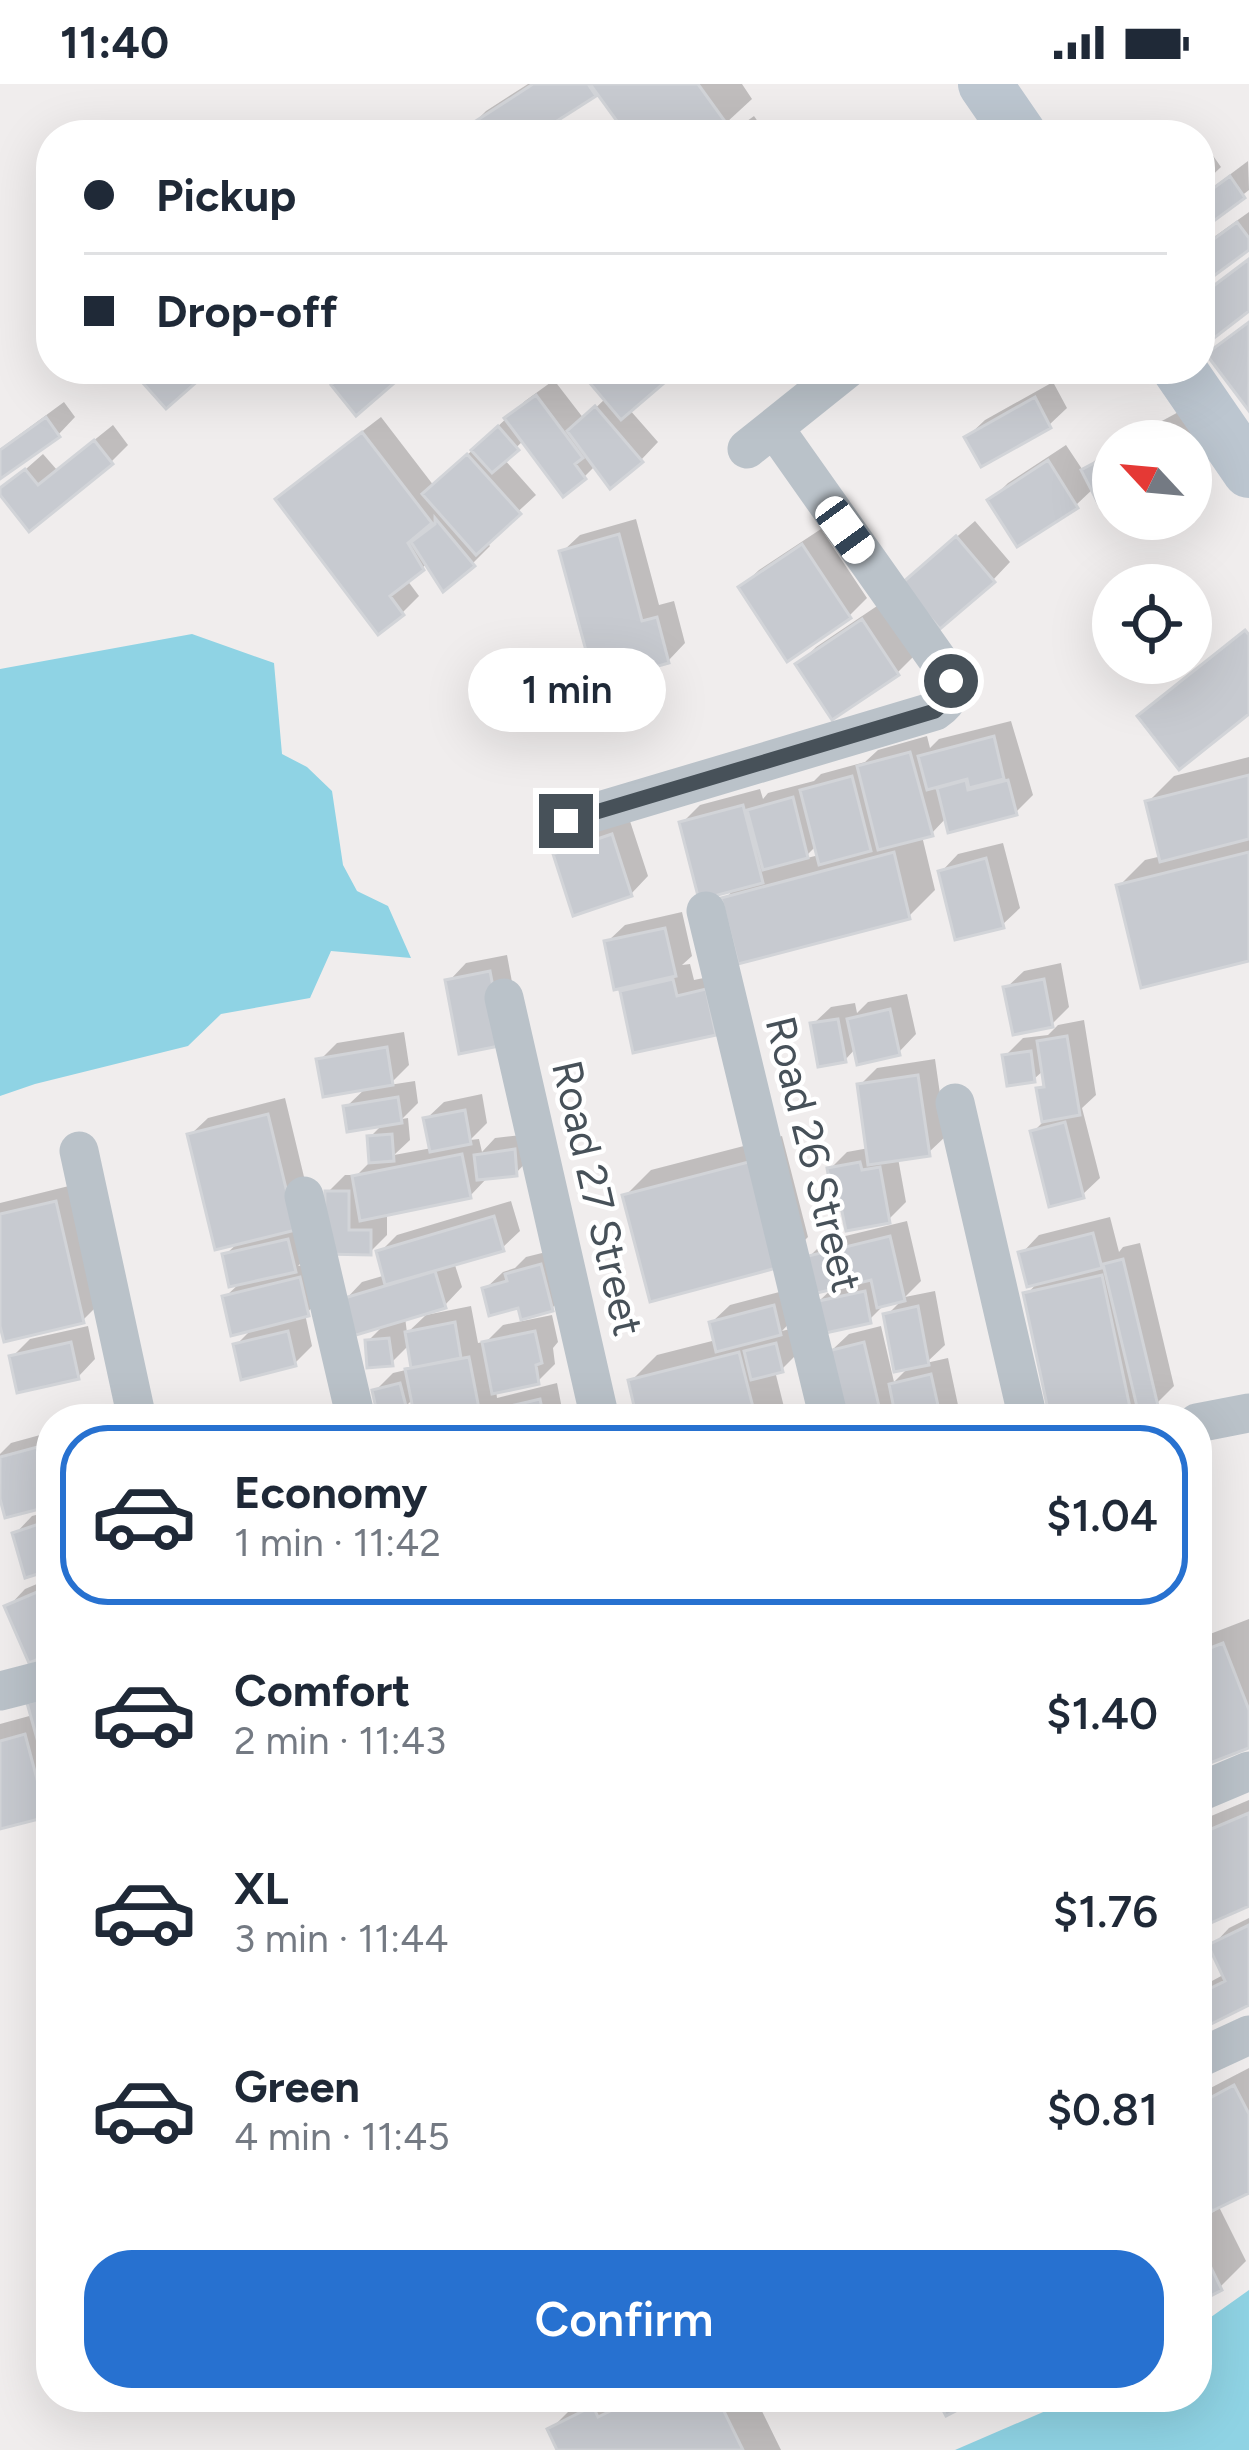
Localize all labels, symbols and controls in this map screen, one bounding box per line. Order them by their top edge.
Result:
text: 11:40 [60,15,169,69]
text: Pickup [156,168,296,222]
text: Drop-off [156,284,338,338]
north arrow [1092,420,1212,540]
map controls [1092,420,1212,684]
car [809,490,881,570]
button: locate [1092,564,1212,684]
callout: 1 min [467,647,665,731]
route start [924,654,978,708]
text: 1 min [521,666,613,713]
route end [539,794,593,848]
street label: Road 26 Street [755,1011,872,1297]
street label: Road 27 Street [541,1055,654,1341]
icon: car [90,1461,198,1569]
text: Economy [234,1465,427,1519]
text: $1.04 [1046,1488,1158,1542]
text: 1 min · 11:42 [234,1519,441,1566]
icon: car [90,1659,198,1767]
text: Comfort [234,1663,410,1717]
text: $1.40 [1046,1686,1158,1740]
text: 2 min · 11:43 [234,1717,446,1764]
icon: car [90,1857,198,1965]
text: XL [234,1861,289,1915]
text: $1.76 [1053,1884,1158,1938]
text: 3 min · 11:44 [234,1915,449,1962]
icon: car [90,2055,198,2163]
text: Green [234,2059,360,2113]
text: $0.81 [1047,2082,1158,2136]
text: 4 min · 11:45 [234,2113,450,2160]
button: Confirm [84,2250,1164,2388]

